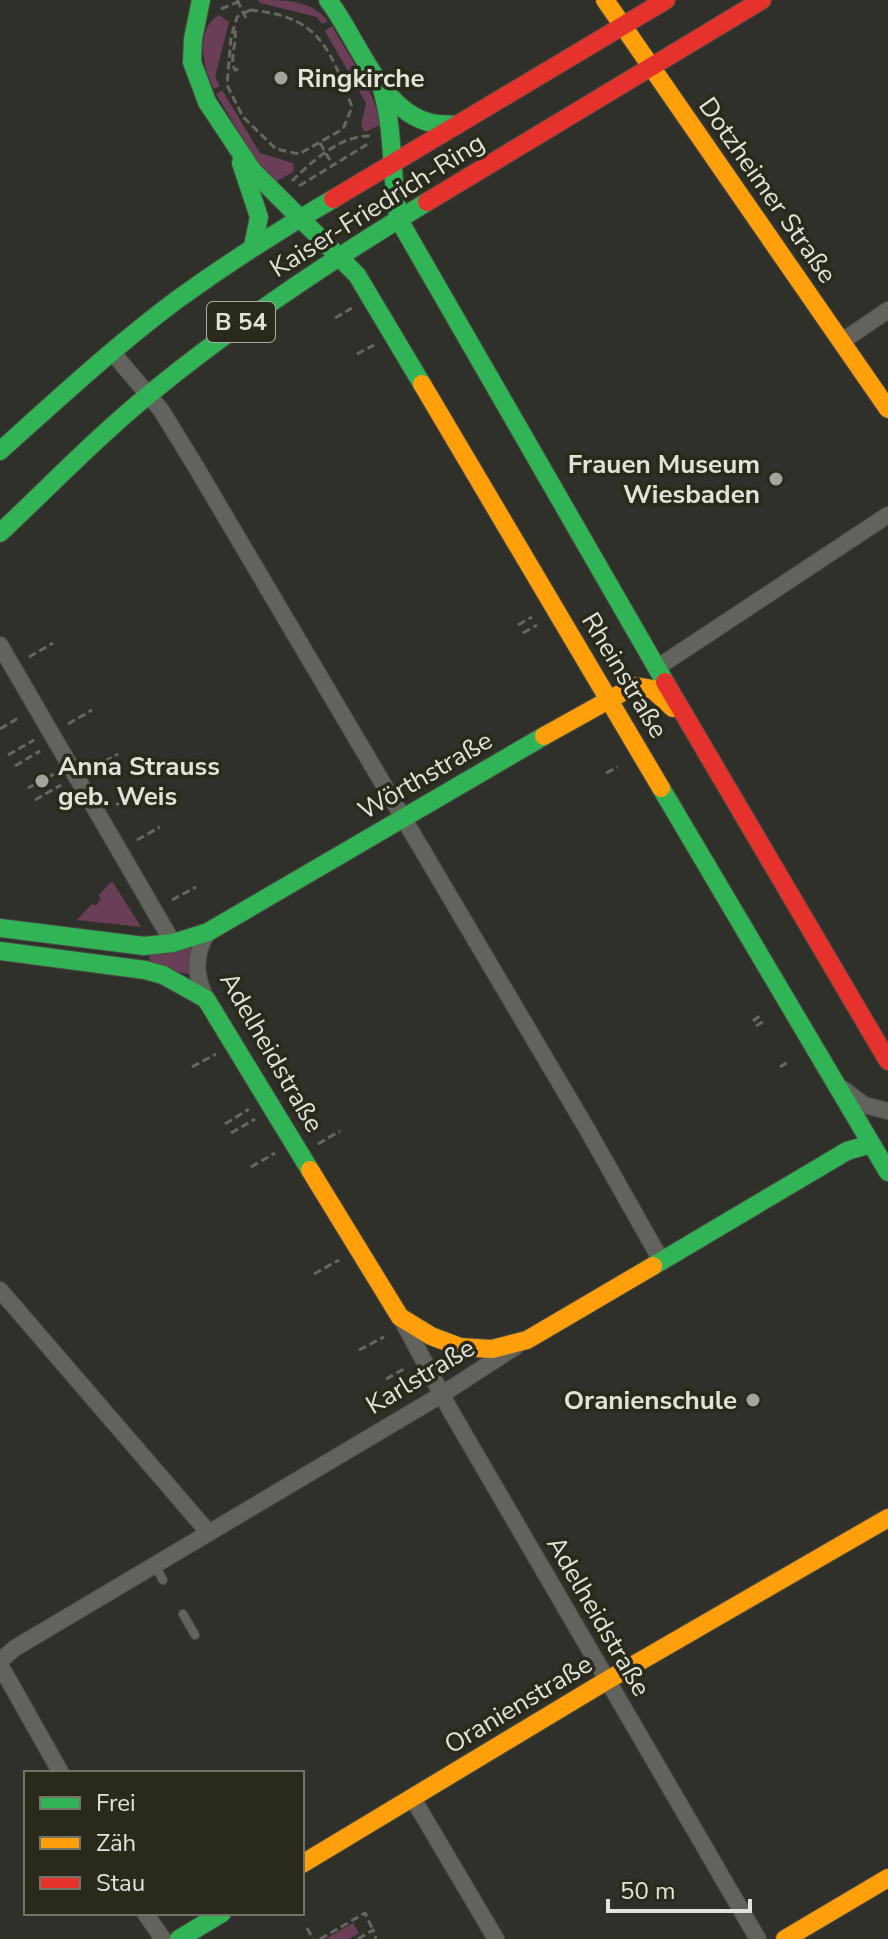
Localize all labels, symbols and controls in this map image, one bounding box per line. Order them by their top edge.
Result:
place label: Ringkirche [297,61,425,96]
marker: Ringkirche [272,69,290,87]
street label: Dotzheimer Straße [690,90,845,290]
street label: Kaiser-Friedrich-Ring [263,125,491,286]
road number: B 54 [207,302,275,342]
place label: Frauen Museum Wiesbaden [568,447,760,512]
marker: Frauen Museum Wiesbaden [767,470,785,488]
street label: Rheinstraße [573,606,676,745]
street label: Wörthstraße [352,723,499,828]
place label: Anna Strauss geb. Weis [58,749,220,814]
marker: Anna Strauss geb. Weis [33,772,51,790]
street label: Adelheidstraße [212,966,332,1139]
street label: Karlstraße [359,1330,481,1423]
place label: Oranienschule [564,1383,737,1418]
marker: Oranienschule [744,1391,762,1409]
street label: Adelheidstraße [539,1530,659,1703]
street label: Oranienstraße [438,1647,599,1762]
legend [24,1771,304,1915]
text: Frei [96,1787,136,1819]
text: Zäh [96,1827,136,1859]
scale bar [608,1863,750,1913]
text: Stau [96,1867,145,1899]
text: 50 m [620,1875,676,1907]

